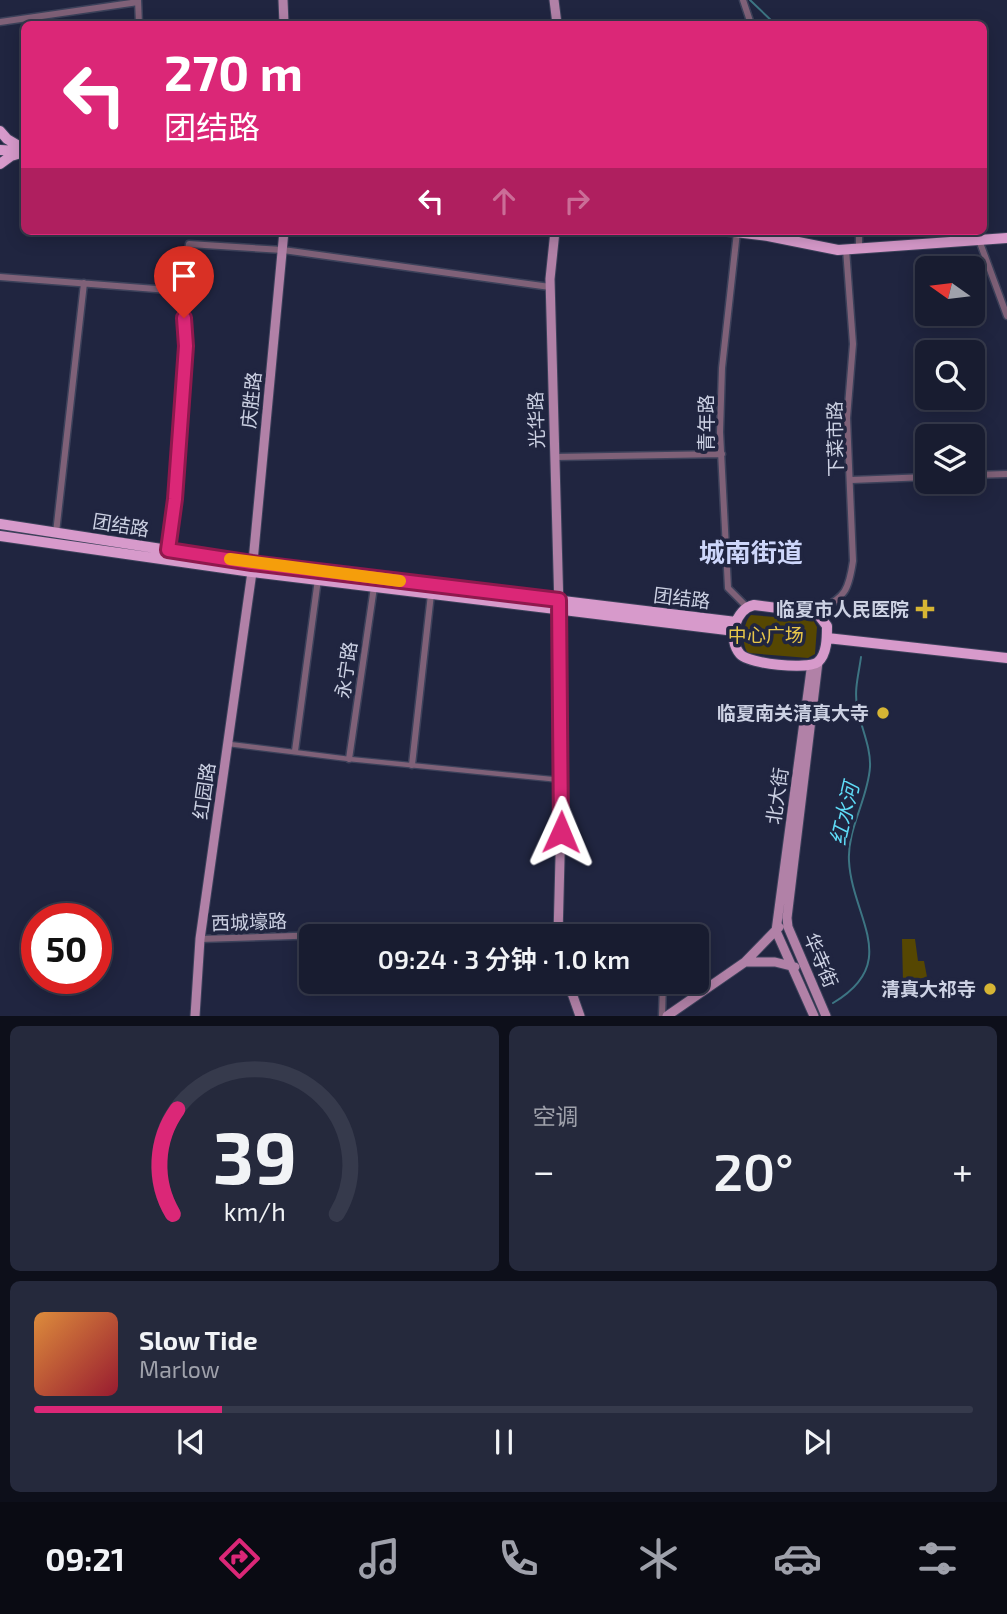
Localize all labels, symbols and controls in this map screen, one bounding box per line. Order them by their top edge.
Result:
text: 270 m [164,42,303,101]
icon: left [49,49,140,140]
text: 团结路 [164,107,260,145]
icon: left [412,182,450,220]
icon: ahead [485,182,523,220]
icon: right [558,182,596,220]
pin [154,246,214,318]
north arrow [915,256,985,326]
map controls [915,256,985,494]
icon: arrive [165,257,203,295]
button: search [915,340,985,410]
street label: 庆胜路 [236,370,265,430]
street label: 光华路 [523,391,548,449]
street label: 青年路 [694,394,717,452]
street label: 下菜市路 [822,401,847,477]
button: layers [915,424,985,494]
street label: 团结路 [91,509,151,540]
district label: 城南街道 [699,536,803,567]
street label: 团结路 [652,583,712,612]
place label: 临夏市人民医院 [776,597,909,620]
marker: 临夏市人民医院 [915,599,935,619]
park label: 中心广场 [728,623,804,646]
street label: 永宁路 [330,640,361,700]
place label: 临夏南关清真大寺 [717,701,869,724]
marker: 临夏南关清真大寺 [875,705,891,721]
street label: 红园路 [188,761,219,821]
street label: 北大街 [761,766,792,826]
water label: 红水河 [824,776,864,847]
position arrow [524,795,598,869]
speed limit sign: 50 [21,903,112,994]
street label: 西城壕路 [211,909,287,934]
street label: 华寺街 [800,929,843,991]
text: 09:24 · 3 分钟 · 1.0 km [378,943,630,974]
place label: 清真大祁寺 [881,977,976,1000]
marker: 清真大祁寺 [982,981,998,997]
text: 空调 [533,1102,579,1130]
text: 39 [212,1112,296,1200]
text: 20° [713,1139,794,1201]
text: − [533,1147,555,1193]
text: + [952,1147,973,1193]
text: km/h [223,1196,285,1226]
text: Slow Tide [139,1324,258,1355]
text: Marlow [139,1355,220,1383]
icon: previous [172,1423,210,1461]
icon: pause [485,1423,523,1461]
icon: next [798,1423,836,1461]
icon: directions [215,1534,264,1583]
icon: music [355,1534,404,1583]
icon: phone [494,1534,543,1583]
icon: climate [634,1534,683,1583]
icon: car [773,1534,822,1583]
icon: filters [913,1534,962,1583]
text: 09:21 [45,1539,125,1577]

